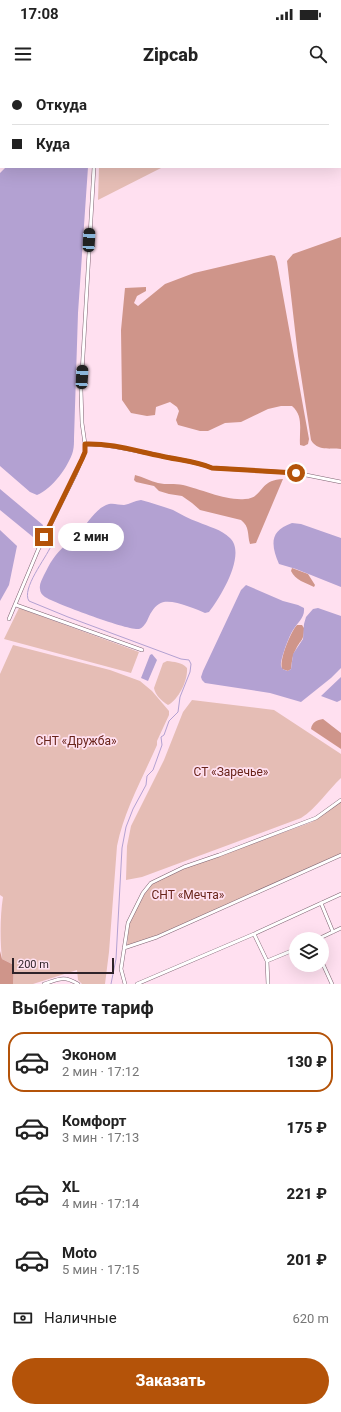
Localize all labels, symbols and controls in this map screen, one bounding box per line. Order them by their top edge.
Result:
text: 17:08 [20,5,59,23]
icon: menu [12,43,34,65]
icon: search [307,43,329,65]
text: Zipcab [143,44,198,65]
text: Откуда [36,96,87,114]
text: Куда [36,135,70,153]
car [82,228,96,252]
car [75,365,89,389]
route start [287,464,305,482]
callout: 2 мин [58,523,124,551]
route end [35,528,53,546]
text: 2 мин [73,529,109,544]
park label: СНТ «Дружба» [35,734,117,748]
park label: СТ «Заречье» [194,765,269,779]
park label: СНТ «Мечта» [152,888,225,902]
map controls [289,932,329,972]
button: layers [289,932,329,972]
scale bar [12,956,114,975]
text: 200 m [18,958,49,971]
text: Выберите тариф [12,997,154,1018]
icon: car [14,1044,50,1080]
text: Эконом [62,1046,117,1064]
text: 130 ₽ [287,1053,327,1071]
text: 2 мин · 17:12 [62,1064,139,1079]
icon: car [14,1110,50,1146]
text: Комфорт [62,1112,126,1130]
text: 175 ₽ [287,1119,327,1137]
text: 3 мин · 17:13 [62,1130,139,1145]
icon: car [14,1176,50,1212]
text: XL [62,1178,80,1196]
text: 221 ₽ [287,1185,327,1203]
text: 4 мин · 17:14 [62,1196,139,1211]
icon: car [14,1242,50,1278]
text: Moto [62,1244,97,1262]
text: 201 ₽ [287,1251,327,1269]
text: 5 мин · 17:15 [62,1262,139,1277]
icon: cash [12,1307,34,1329]
text: Наличные [44,1309,117,1327]
text: 620 m [292,1311,329,1326]
button: Заказать [12,1358,329,1404]

